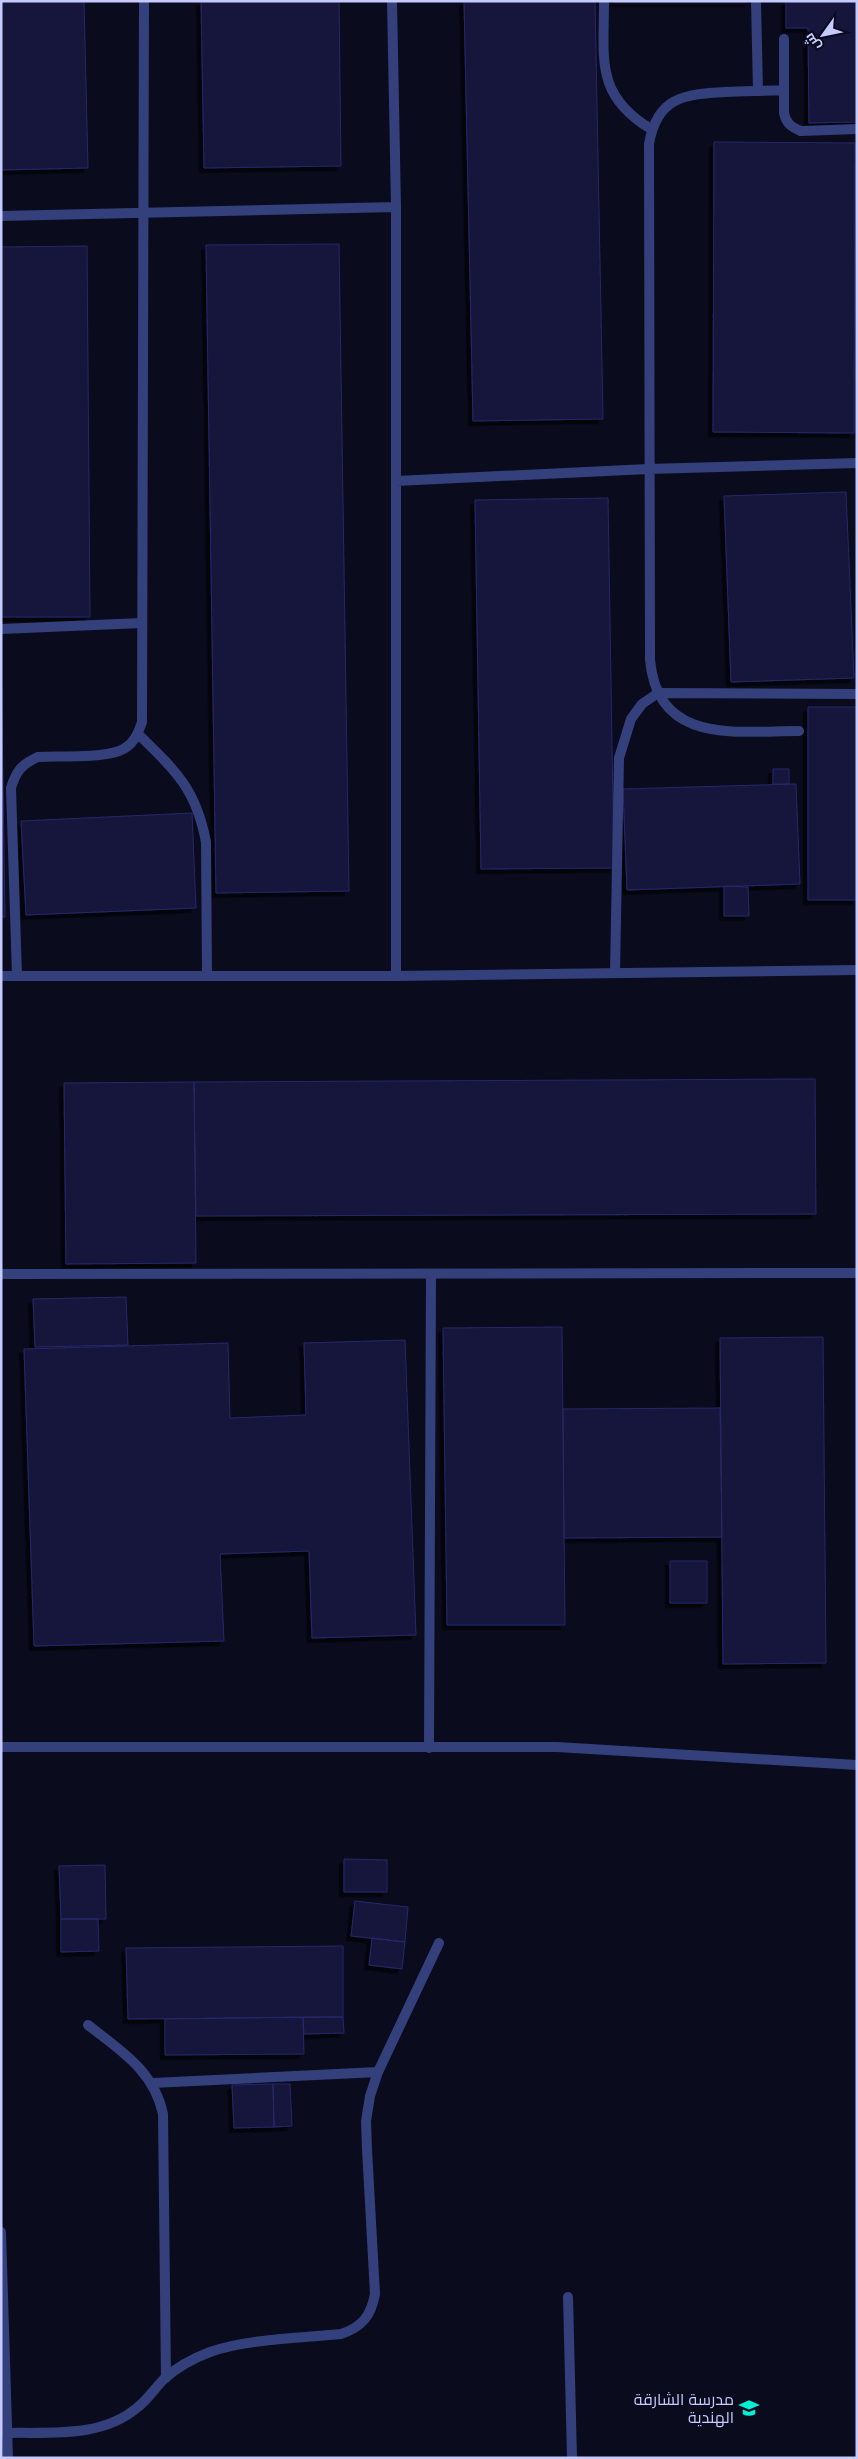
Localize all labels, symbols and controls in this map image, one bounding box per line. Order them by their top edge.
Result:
north arrow [798,10,848,60]
text: ش [799,29,825,55]
place label: مدرسة الشارقة الهندية [634,2388,734,2429]
school or university icon: مدرسة الشارقة الهندية [738,2397,760,2419]

